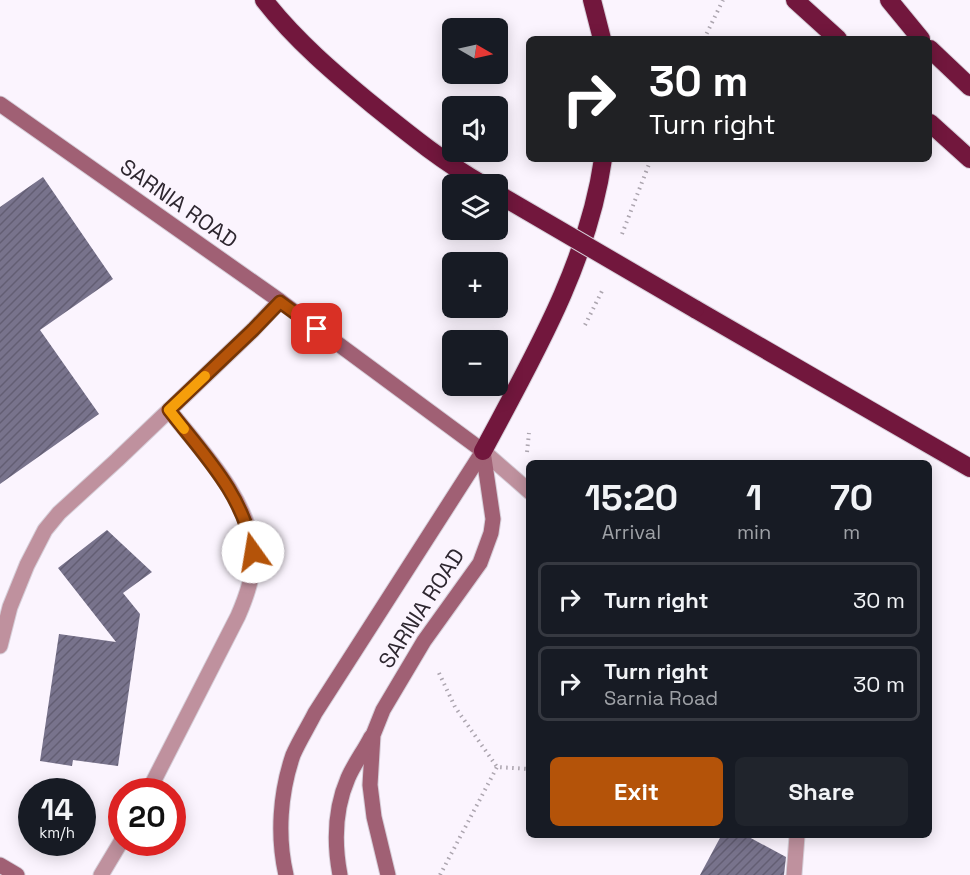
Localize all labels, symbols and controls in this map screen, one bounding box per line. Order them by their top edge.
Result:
north arrow [442,18,508,84]
map controls [442,18,508,396]
text: 30 m [649,55,748,108]
icon: right [550,60,628,138]
button: sound [442,96,508,162]
text: Turn right [649,107,776,142]
street label: SARNIA ROAD [115,152,243,254]
button: layers [442,174,508,240]
button: + [442,252,508,318]
pin [291,303,342,354]
icon: arrive [300,312,333,345]
button: − [442,330,508,396]
text: 15:20 [585,475,678,521]
text: 1 [746,475,762,521]
text: 70 [830,475,873,521]
text: Arrival [602,519,661,545]
text: min [737,519,771,545]
text: m [843,519,860,545]
position arrow [221,520,285,584]
street label: SARNIA ROAD [372,543,470,673]
icon: right [553,583,586,616]
text: Turn right [604,586,709,614]
text: 30 m [853,586,905,614]
text: Turn right [604,657,709,685]
icon: right [553,667,586,700]
text: 30 m [853,670,905,698]
text: Sarnia Road [604,685,718,711]
button: Exit [550,757,723,826]
button: Share [735,757,908,826]
speed limit sign: 20 [108,778,186,856]
text: 14 [41,790,73,829]
text: km/h [39,823,75,842]

